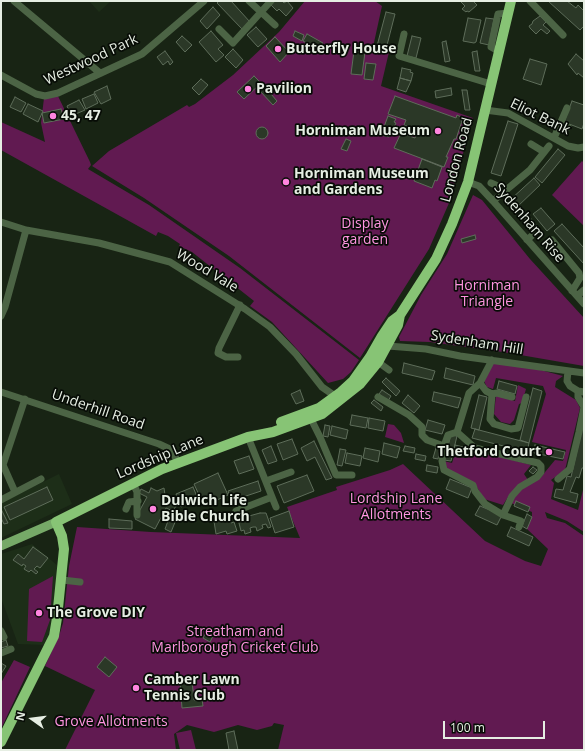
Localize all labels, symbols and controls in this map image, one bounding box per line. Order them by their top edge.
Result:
street label: Westwood Park [41,31,141,89]
place label: Butterfly House [286,41,396,57]
marker: Butterfly House [273,44,283,54]
place label: Pavilion [256,81,312,97]
marker: Pavilion [243,84,253,94]
street label: Eliot Bank [507,95,573,139]
place label: 45, 47 [61,108,101,124]
marker: 45, 47 [48,111,58,121]
street label: London Road [438,116,476,204]
place label: Horniman Museum [295,123,430,139]
marker: Horniman Museum [433,126,443,136]
place label: Horniman Museum and Gardens [294,166,429,198]
marker: Horniman Museum and Gardens [281,177,291,187]
street label: Sydenham Rise [490,180,568,266]
park label: Display garden [341,216,389,248]
street label: Wood Vale [173,246,241,296]
park label: Horniman Triangle [454,278,520,310]
street label: Sydenham Hill [429,327,525,359]
street label: Underhill Road [49,386,147,434]
street label: Lordship Lane [114,431,206,483]
place label: Thetford Court [437,444,541,460]
marker: Thetford Court [544,447,554,457]
park label: Lordship Lane Allotments [350,491,442,524]
place label: Dulwich Life Bible Church [161,493,250,526]
marker: Dulwich Life Bible Church [148,504,158,514]
place label: The Grove DIY [47,605,145,621]
marker: The Grove DIY [34,608,44,618]
park label: Streatham and Marlborough Cricket Club [151,624,319,656]
place label: Camber Lawn Tennis Club [144,672,240,704]
marker: Camber Lawn Tennis Club [131,683,141,693]
north arrow [12,699,52,739]
text: N [12,710,28,722]
scale bar [445,713,547,739]
park label: Grove Allotments [54,714,168,730]
text: 100 m [450,719,485,736]

